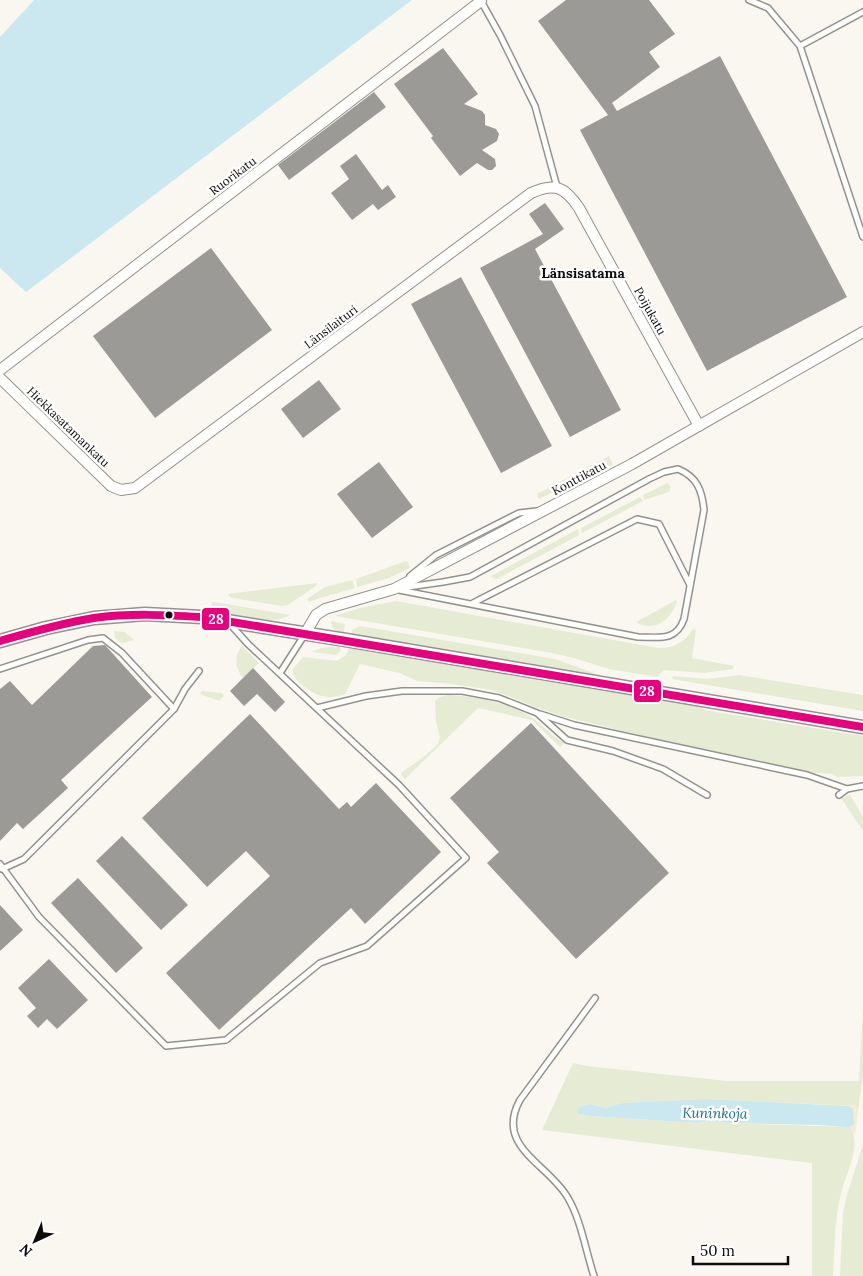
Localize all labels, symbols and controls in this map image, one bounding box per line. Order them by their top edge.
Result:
street label: Ruorikatu [206,153,259,198]
district label: Länsisatama [541,264,625,282]
street label: Poijukatu [631,284,670,337]
street label: Länsilaituri [301,302,360,352]
street label: Hiekkasatamankatu [24,383,113,470]
street label: Konttikatu [549,457,608,498]
line badge: 28 [201,607,230,631]
unlabelled marker [164,610,174,620]
text: 28 [208,610,224,628]
line badge: 28 [633,679,662,703]
text: 28 [639,682,655,700]
water label: Kuninkoja [682,1103,748,1123]
north arrow [10,1216,60,1266]
scale bar [693,1234,788,1266]
text: N [16,1240,36,1261]
text: 50 m [700,1241,735,1260]

